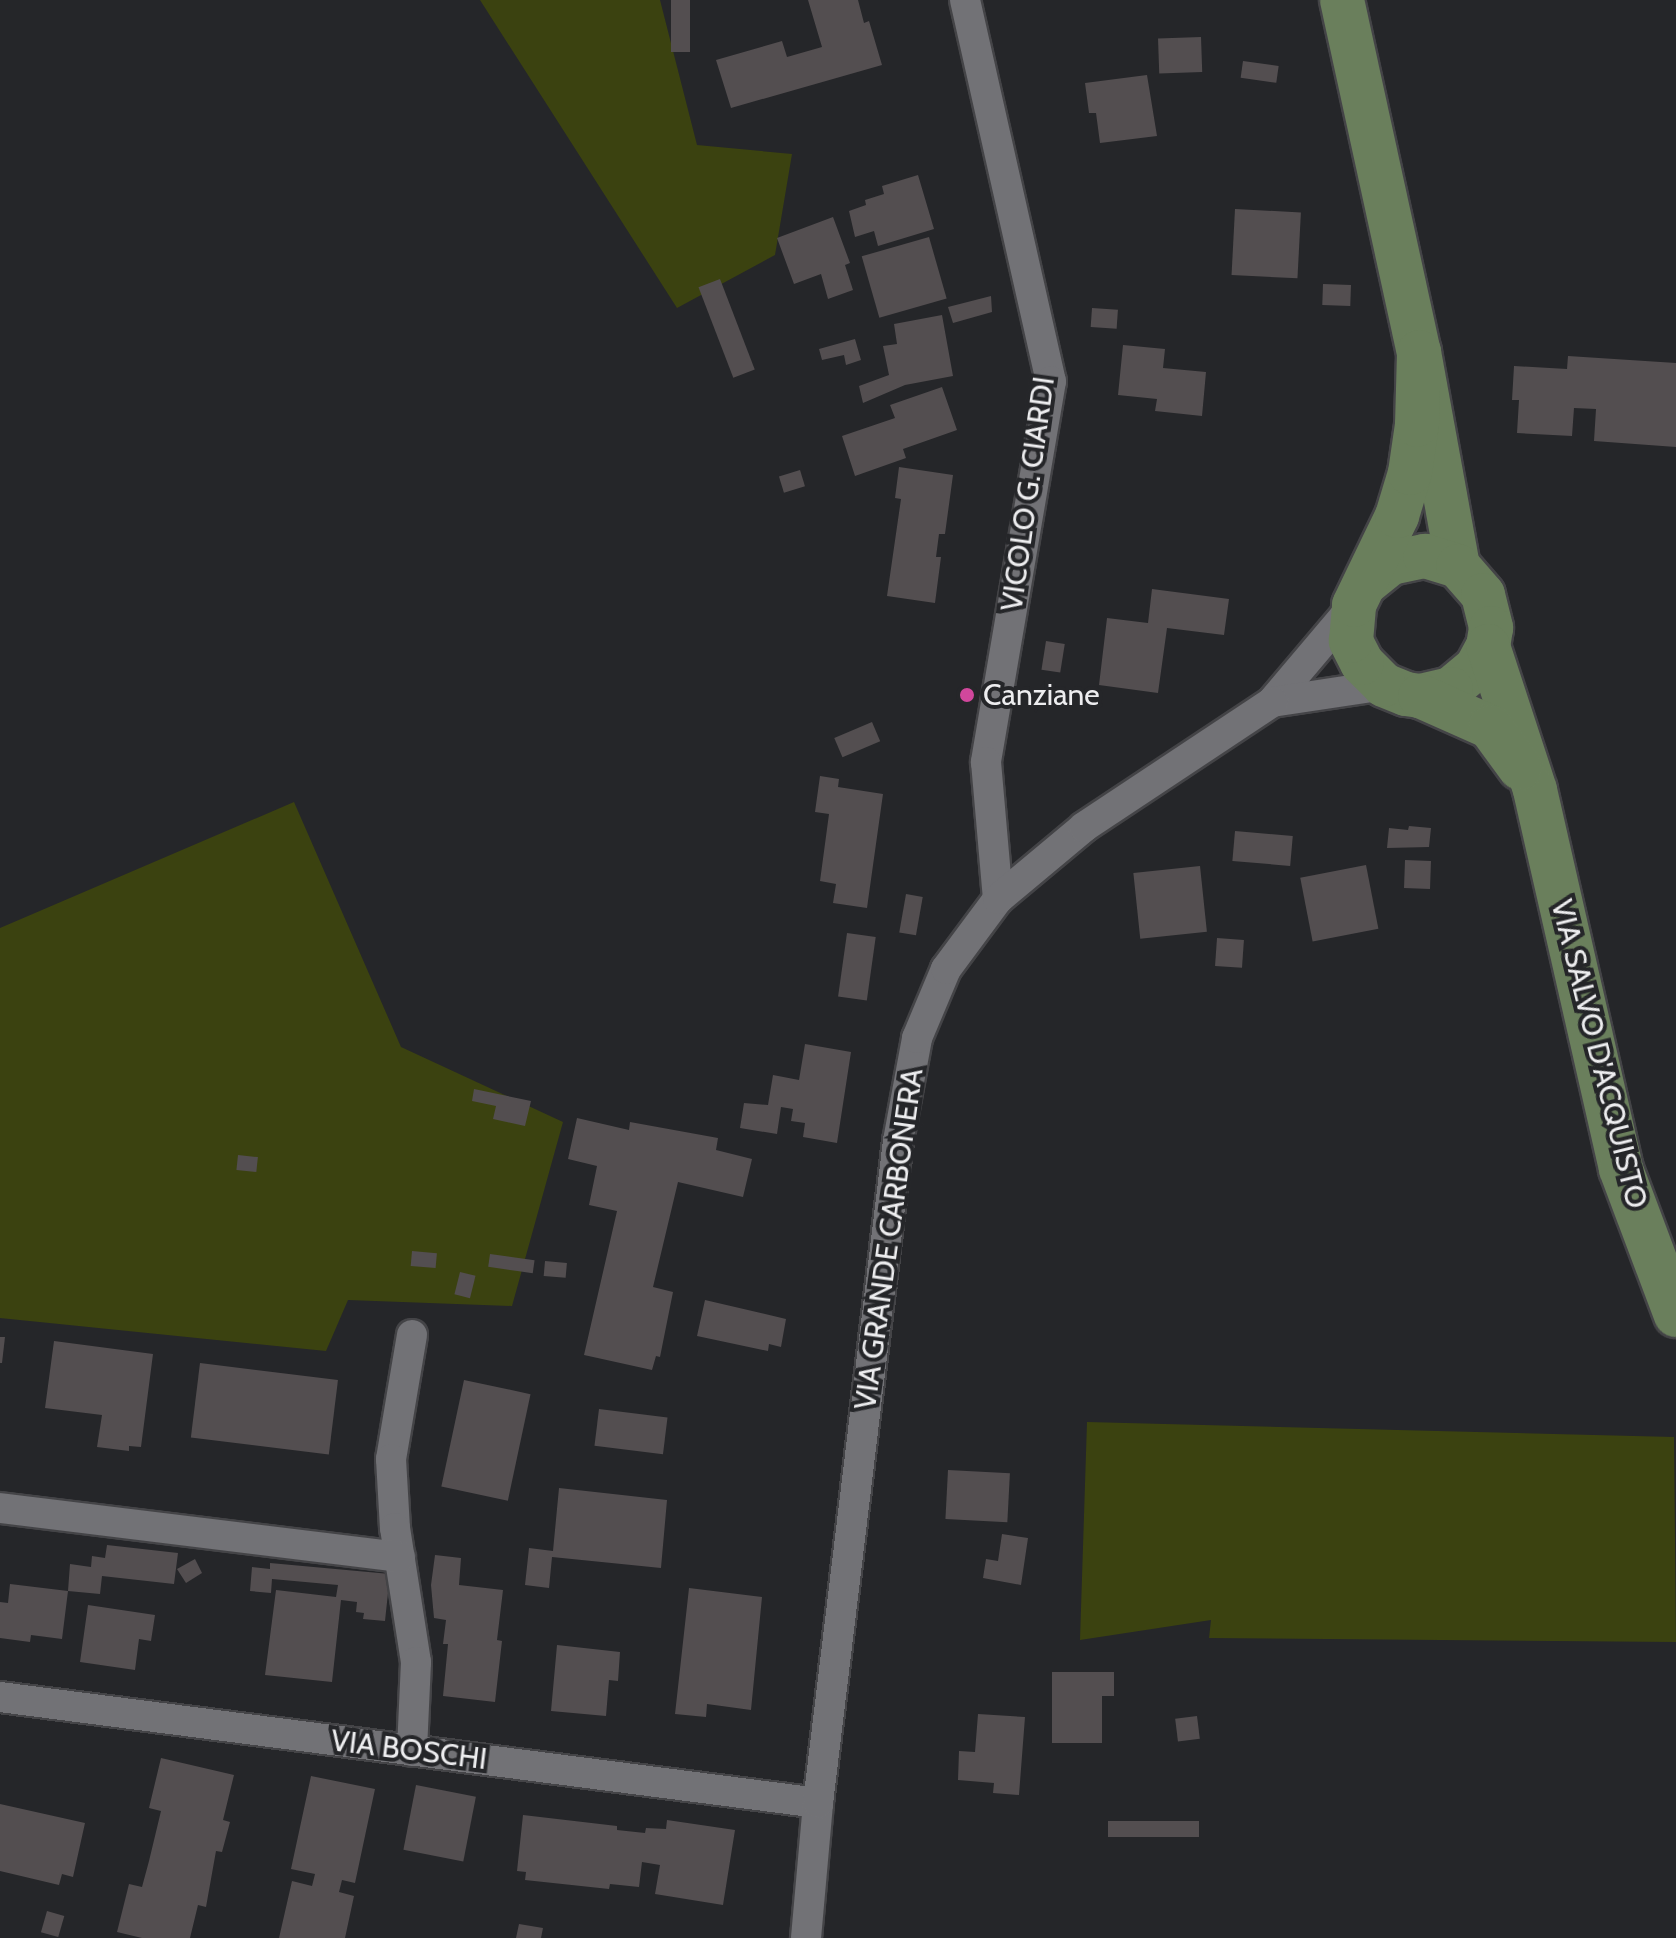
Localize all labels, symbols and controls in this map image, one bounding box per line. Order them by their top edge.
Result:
street label: VICOLO G. CIARDI [994,374,1062,614]
place label: Canziane [983,677,1100,713]
marker: Canziane [958,686,976,704]
street label: VIA SALVO D'ACQUISTO [1543,896,1655,1212]
street label: VIA GRANDE CARBONERA [847,1066,931,1412]
street label: VIA BOSCHI [329,1723,489,1777]

